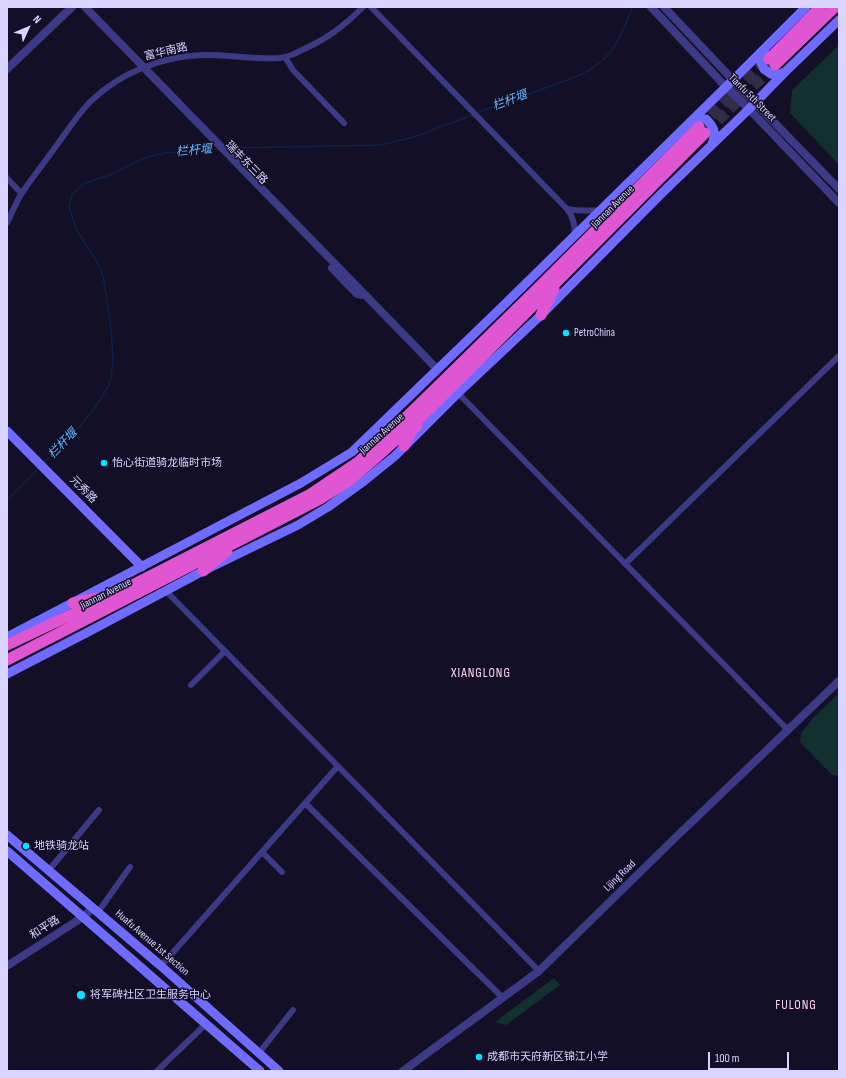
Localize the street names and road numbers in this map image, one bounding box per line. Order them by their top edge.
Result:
street label: 富华南路 [143,41,189,63]
street label: Tianfu 5th Street [725,71,779,125]
street label: 瑞丰东三路 [222,139,270,187]
street label: Jiannan Avenue [589,183,637,231]
street label: Jiannan Avenue [357,411,407,457]
street label: 元秀路 [67,474,99,506]
street label: Jiannan Avenue [78,576,134,612]
street label: Lijing Road [601,858,639,894]
street label: Huafu Avenue 1st Section [112,907,192,979]
street label: 和平路 [28,913,62,943]

